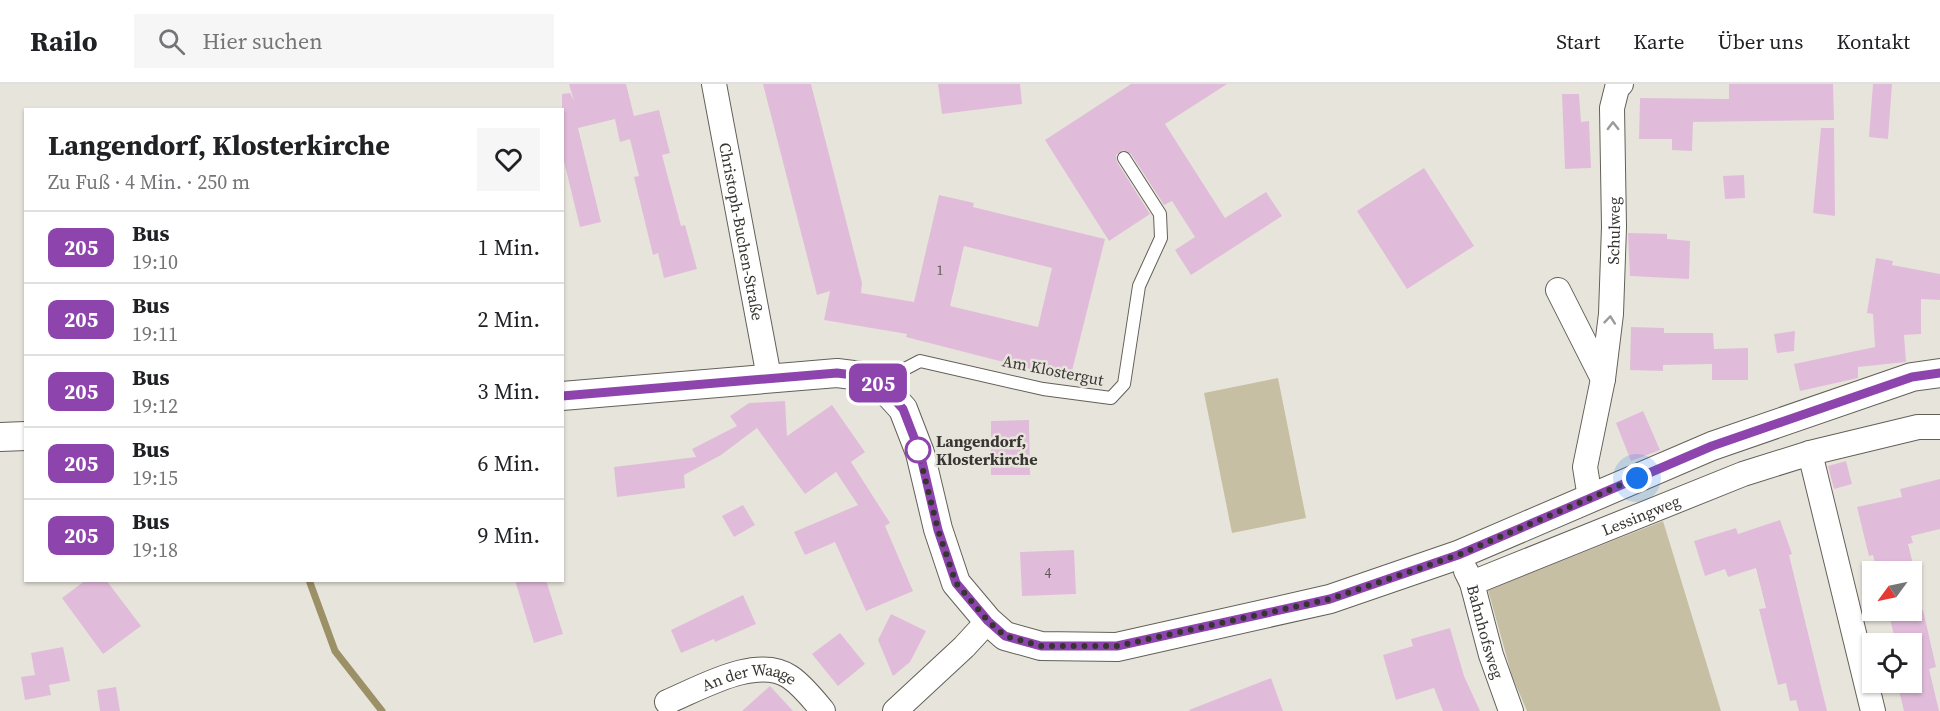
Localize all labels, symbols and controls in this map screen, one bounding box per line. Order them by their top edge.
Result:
search box [134,14,554,68]
text: Railo [30,22,98,60]
icon: search [155,25,188,58]
text: Hier suchen [203,26,322,56]
text: Start [1556,27,1600,56]
text: Karte [1633,27,1684,56]
text: Über uns [1717,27,1803,56]
text: Kontakt [1836,27,1910,56]
one-way arrow [1606,121,1619,130]
text: Langendorf, Klosterkirche [48,126,390,164]
button: heart [477,128,540,191]
street label: Christoph-Buchen-Straße [714,141,769,322]
text: Zu Fuß · 4 Min. · 250 m [48,168,250,196]
street label: Schulweg [1602,197,1625,265]
text: Bus [132,218,169,248]
text: 1 Min. [478,232,540,262]
text: 205 [64,233,98,262]
text: 19:10 [132,248,178,276]
house number: 1 [937,260,944,280]
text: Bus [132,290,169,320]
text: 2 Min. [478,304,540,334]
text: 205 [64,305,98,334]
one-way arrow [1603,316,1616,325]
text: 19:11 [132,320,178,348]
street label: Am Klostergut [1000,349,1106,391]
text: Bus [132,362,169,392]
line badge: 205 [844,364,912,402]
text: 205 [861,369,895,398]
text: 3 Min. [478,376,540,406]
text: 205 [64,377,98,406]
text: 19:12 [132,392,178,420]
place label: Langendorf, Klosterkirche [936,430,1038,470]
text: Bus [132,434,169,464]
marker: Langendorf, Klosterkirche [905,437,931,463]
text: 6 Min. [478,448,540,478]
text: 205 [64,449,98,478]
your location [1622,463,1652,493]
text: 19:15 [132,464,178,492]
street label: Lessingweg [1598,489,1683,541]
text: Bus [132,506,169,536]
text: 9 Min. [478,520,540,550]
text: 205 [64,521,98,550]
text: 19:18 [132,536,178,564]
north arrow [1862,561,1922,621]
map controls [1862,561,1922,693]
house number: 4 [1045,563,1052,583]
street label: Bahnhofsweg [1462,582,1510,682]
button: locate [1862,633,1922,693]
street label: An der Waage [698,658,802,696]

